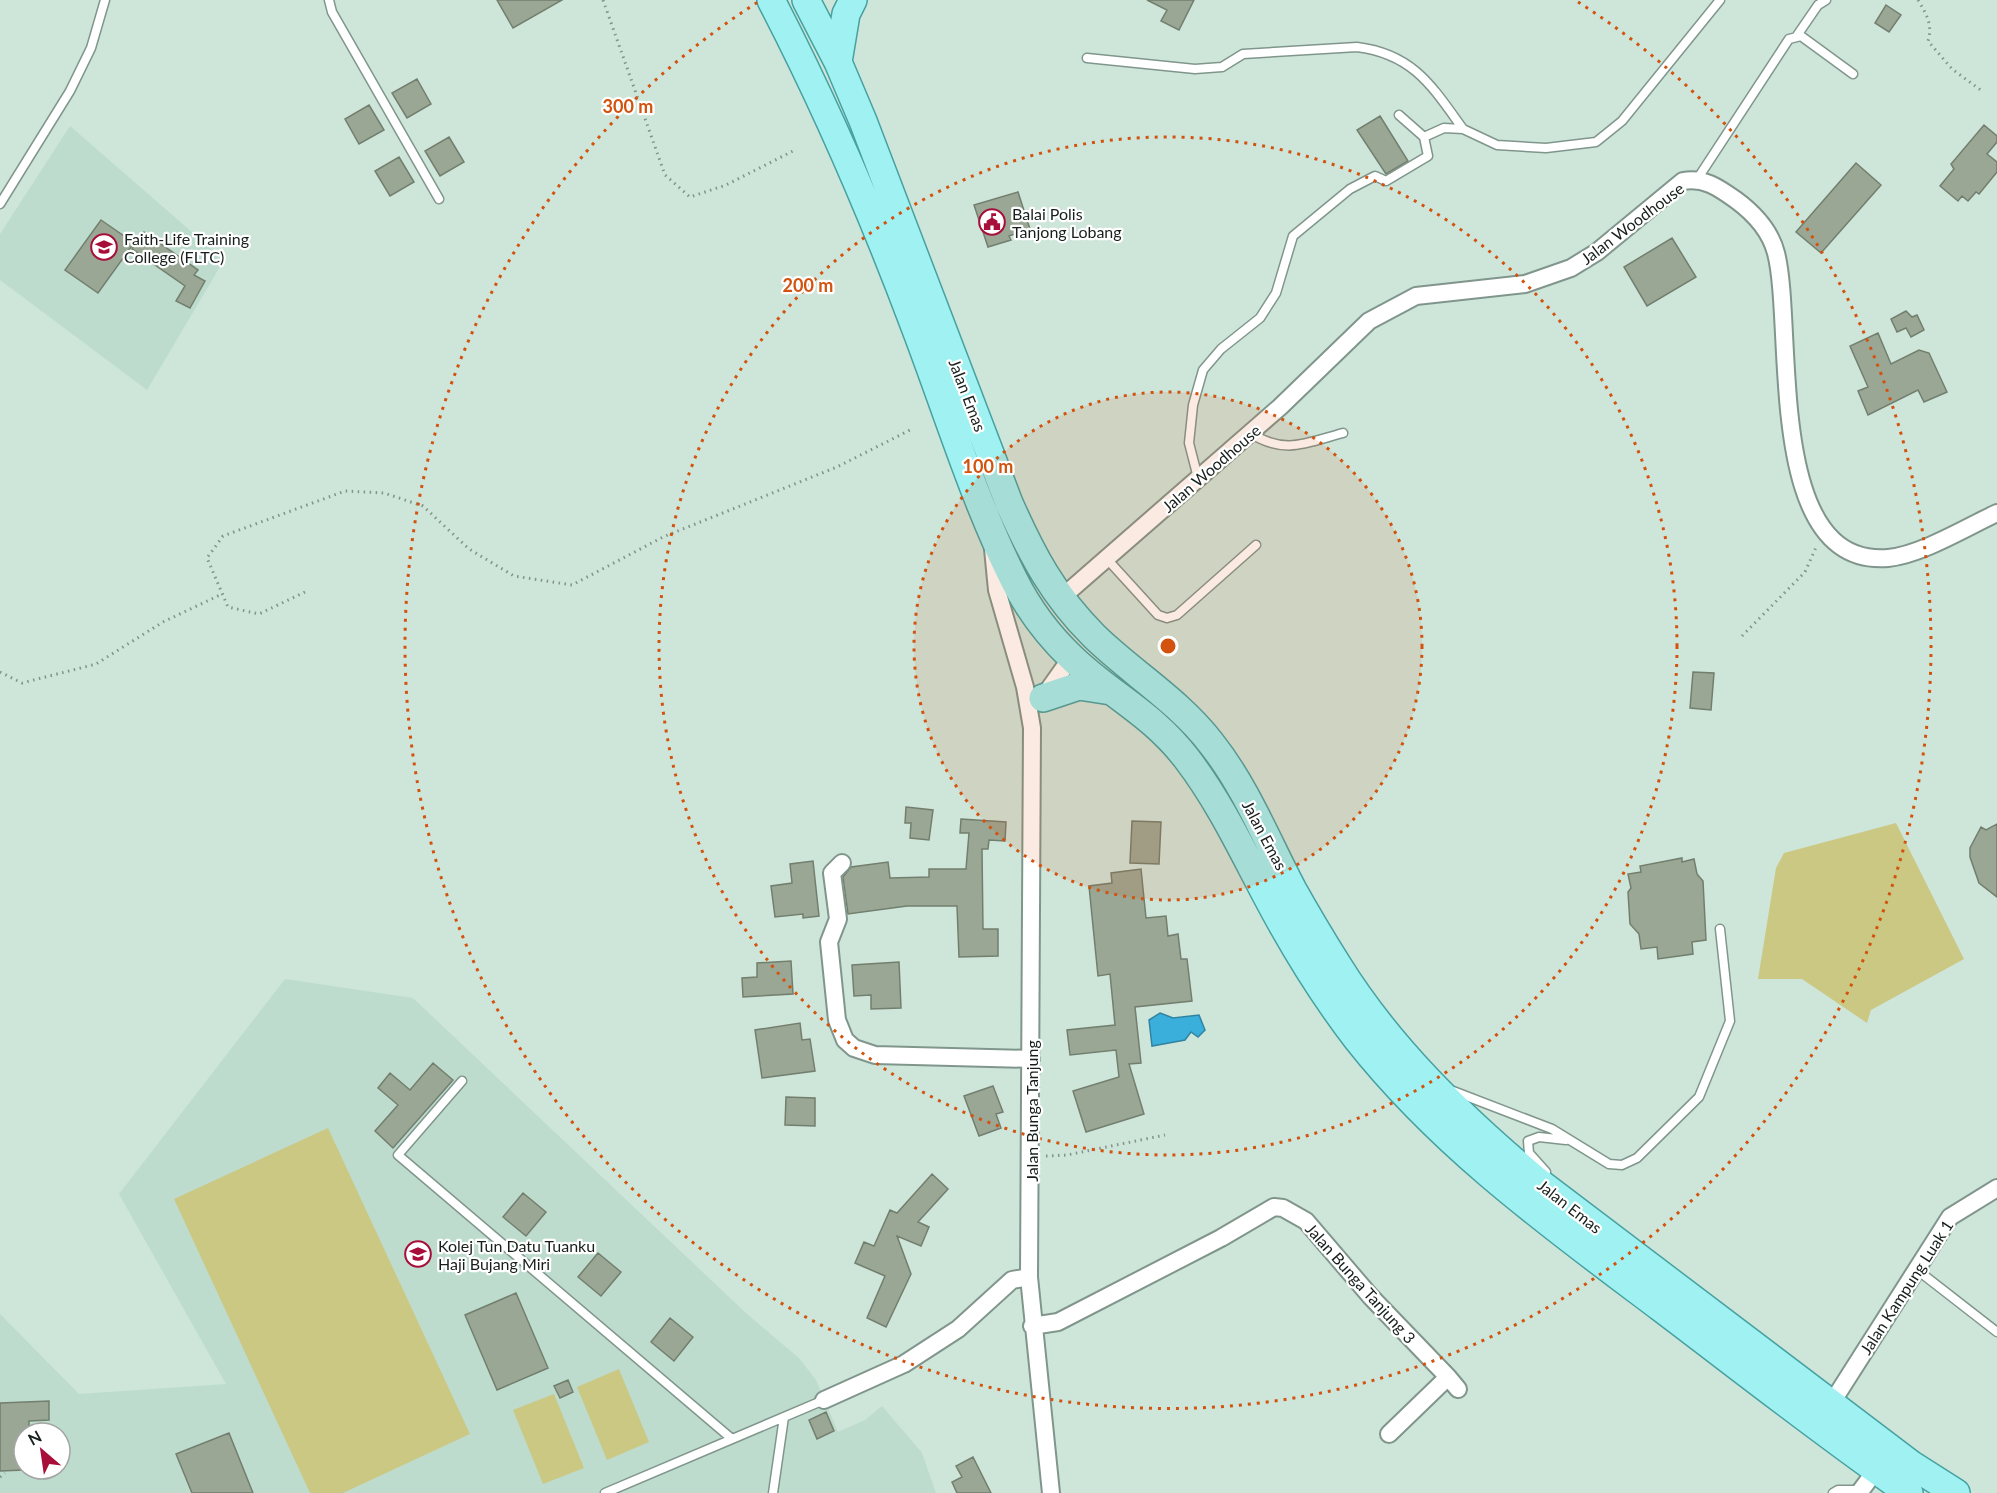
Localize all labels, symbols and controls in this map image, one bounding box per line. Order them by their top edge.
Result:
text: 300 m [603,95,653,117]
street label: Jalan Woodhouse [1577,178,1687,268]
place label: Balai Polis Tanjong Lobang [1012,204,1122,241]
public building icon: Balai Polis Tanjong Lobang [977,207,1007,237]
place label: Faith-Life Training College (FLTC) [124,229,249,266]
school or university icon: Faith-Life Training College (FLTC) [89,232,119,262]
text: 200 m [783,274,833,296]
street label: Jalan Emas [945,356,991,434]
street label: Jalan Woodhouse [1158,420,1264,516]
text: 100 m [963,455,1013,477]
centre of rings [1158,636,1178,656]
street label: Jalan Emas [1239,797,1291,873]
street label: Jalan Bunga Tanjung [1022,1040,1041,1182]
street label: Jalan Emas [1534,1175,1606,1237]
street label: Jalan Kampung Luak 1 [1855,1216,1957,1358]
street label: Jalan Bunga Tanjung 3 [1302,1219,1420,1347]
place label: Kolej Tun Datu Tuanku Haji Bujang Miri [438,1236,595,1273]
school or university icon: Kolej Tun Datu Tuanku Haji Bujang Miri [403,1239,433,1269]
north arrow [12,1421,72,1481]
text: N [24,1426,44,1449]

